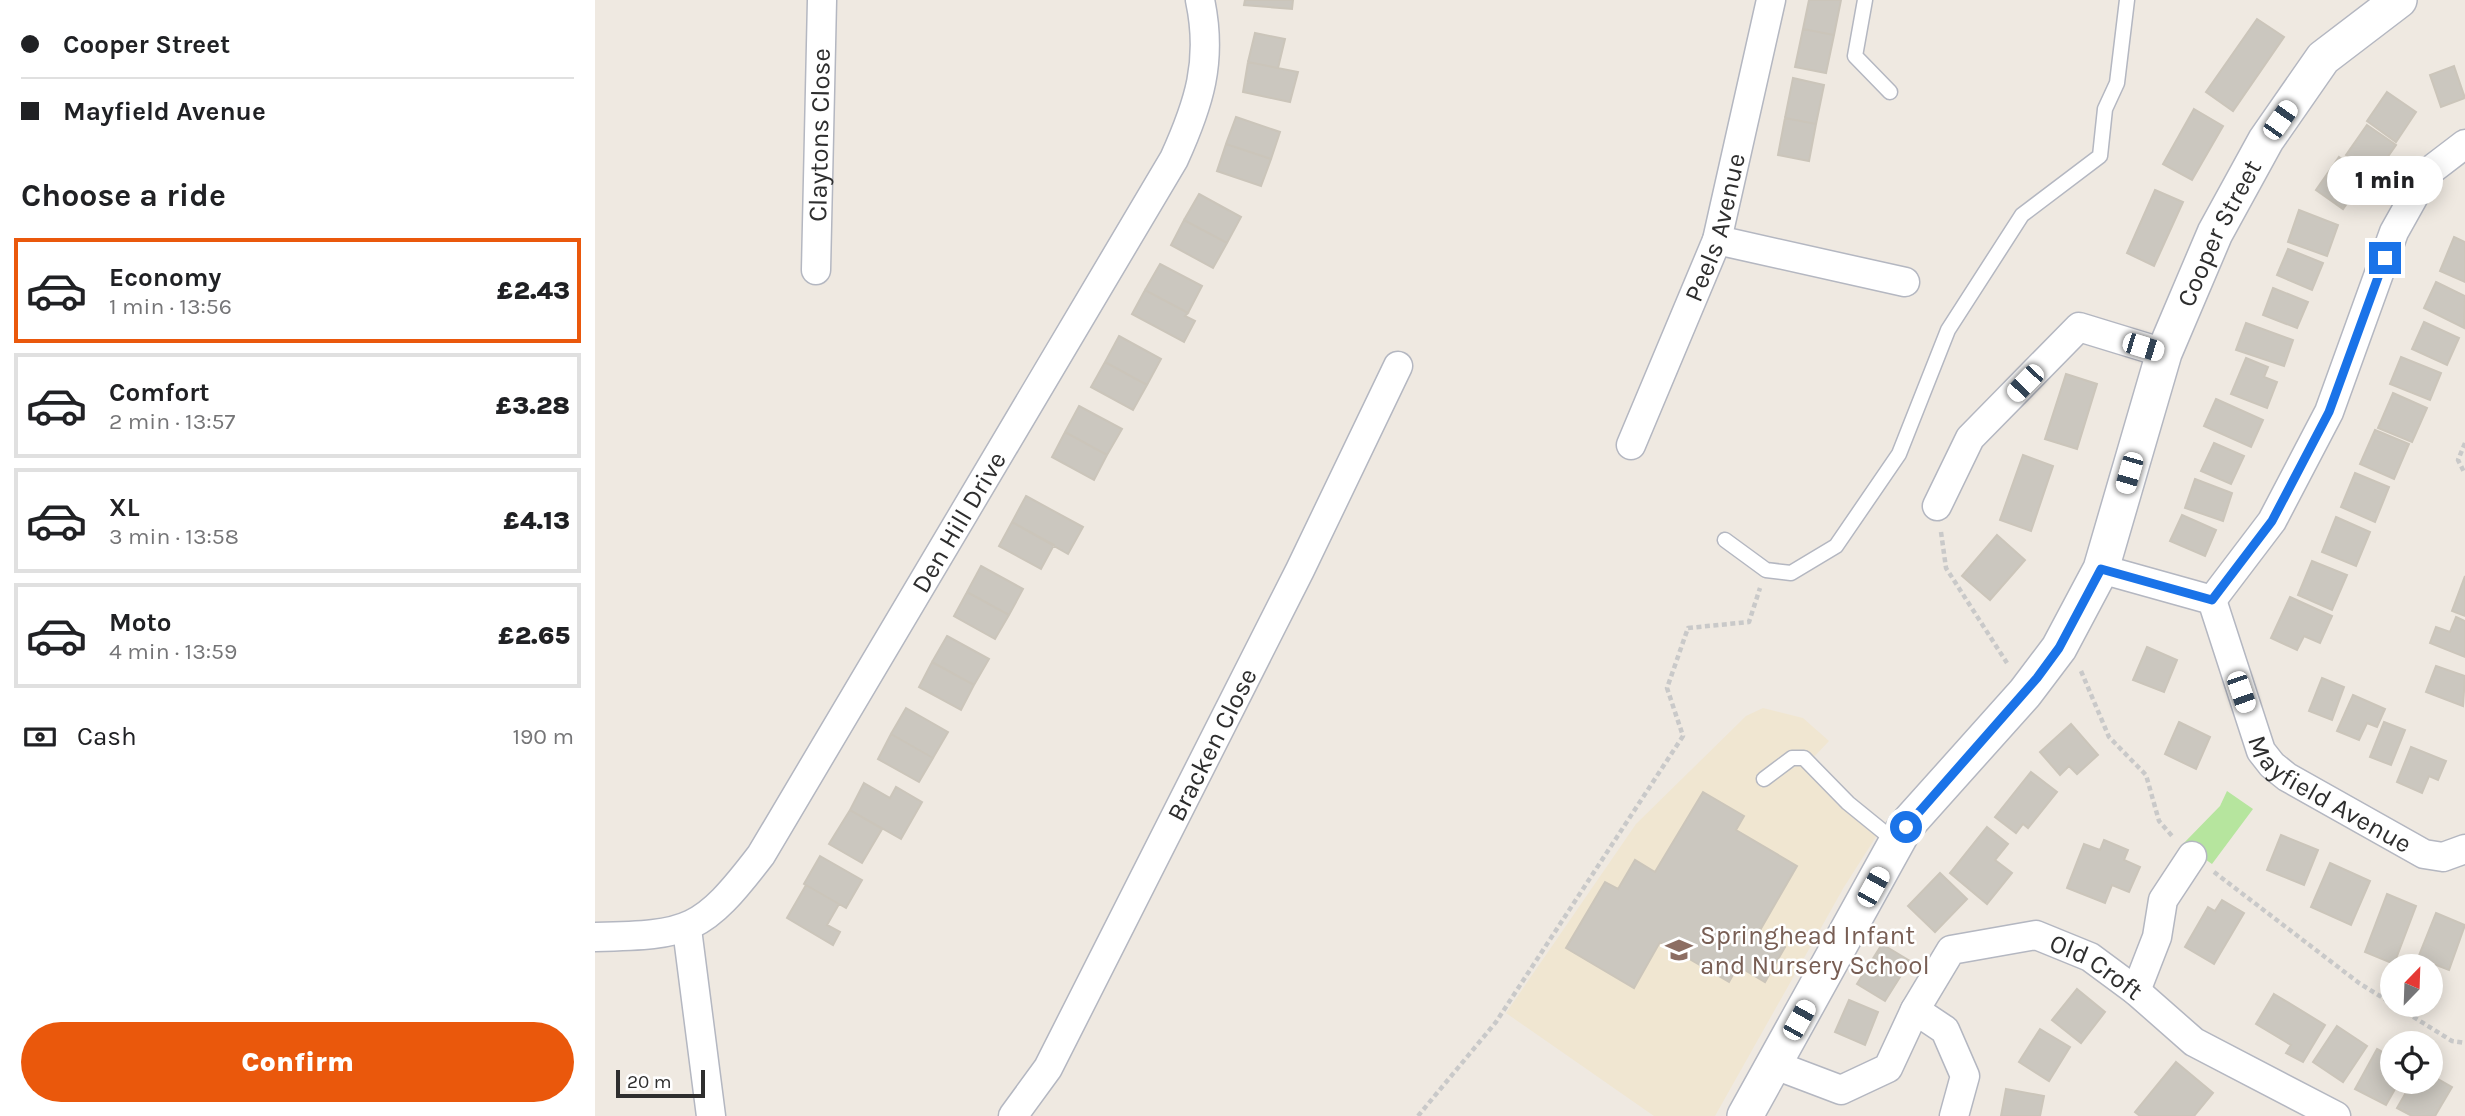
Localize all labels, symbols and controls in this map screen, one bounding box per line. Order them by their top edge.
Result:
text: Cooper Street [63,29,230,60]
street label: Claytons Close [802,48,837,222]
text: Mayfield Avenue [63,96,266,127]
car [2260,97,2301,143]
street label: Peels Avenue [1678,150,1752,306]
street label: Cooper Street [2171,154,2268,311]
callout: 1 min [2327,156,2443,205]
text: 1 min [2355,167,2415,194]
text: Choose a ride [21,177,226,214]
route end [2369,242,2401,274]
icon: car [25,259,88,322]
text: Economy [109,262,221,293]
text: £2.43 [497,275,570,306]
text: 1 min · 13:56 [109,293,232,320]
car [2120,331,2167,363]
car [2003,361,2048,405]
icon: car [25,374,88,437]
text: Comfort [109,377,210,408]
text: £3.28 [496,390,570,421]
text: 2 min · 13:57 [109,408,235,435]
street label: Den Hill Drive [905,446,1013,599]
car [2114,450,2145,496]
icon: car [25,489,88,552]
text: XL [109,492,140,523]
text: £4.13 [503,505,570,536]
text: 3 min · 13:58 [109,523,239,550]
icon: car [25,604,88,667]
text: Moto [109,607,171,638]
text: £2.65 [498,620,570,651]
text: 4 min · 13:59 [109,638,237,665]
street label: Bracken Close [1160,663,1264,827]
car [2225,669,2258,715]
icon: cash [21,718,59,756]
text: Cash [77,721,137,752]
text: 190 m [512,723,574,750]
street label: Mayfield Avenue [2241,732,2417,860]
route start [1890,811,1922,843]
car [1854,864,1893,910]
place label: Springhead Infant and Nursery School [1700,920,1930,981]
street label: Old Croft [2045,927,2149,1007]
school or university icon: Springhead Infant and Nursery School [1664,935,1694,965]
north arrow [2380,954,2443,1017]
map controls [2380,954,2443,1094]
car [1780,997,1819,1043]
button: Confirm [21,1022,574,1102]
button: locate [2380,1031,2443,1094]
scale bar [616,1067,705,1099]
text: 20 m [627,1071,672,1093]

